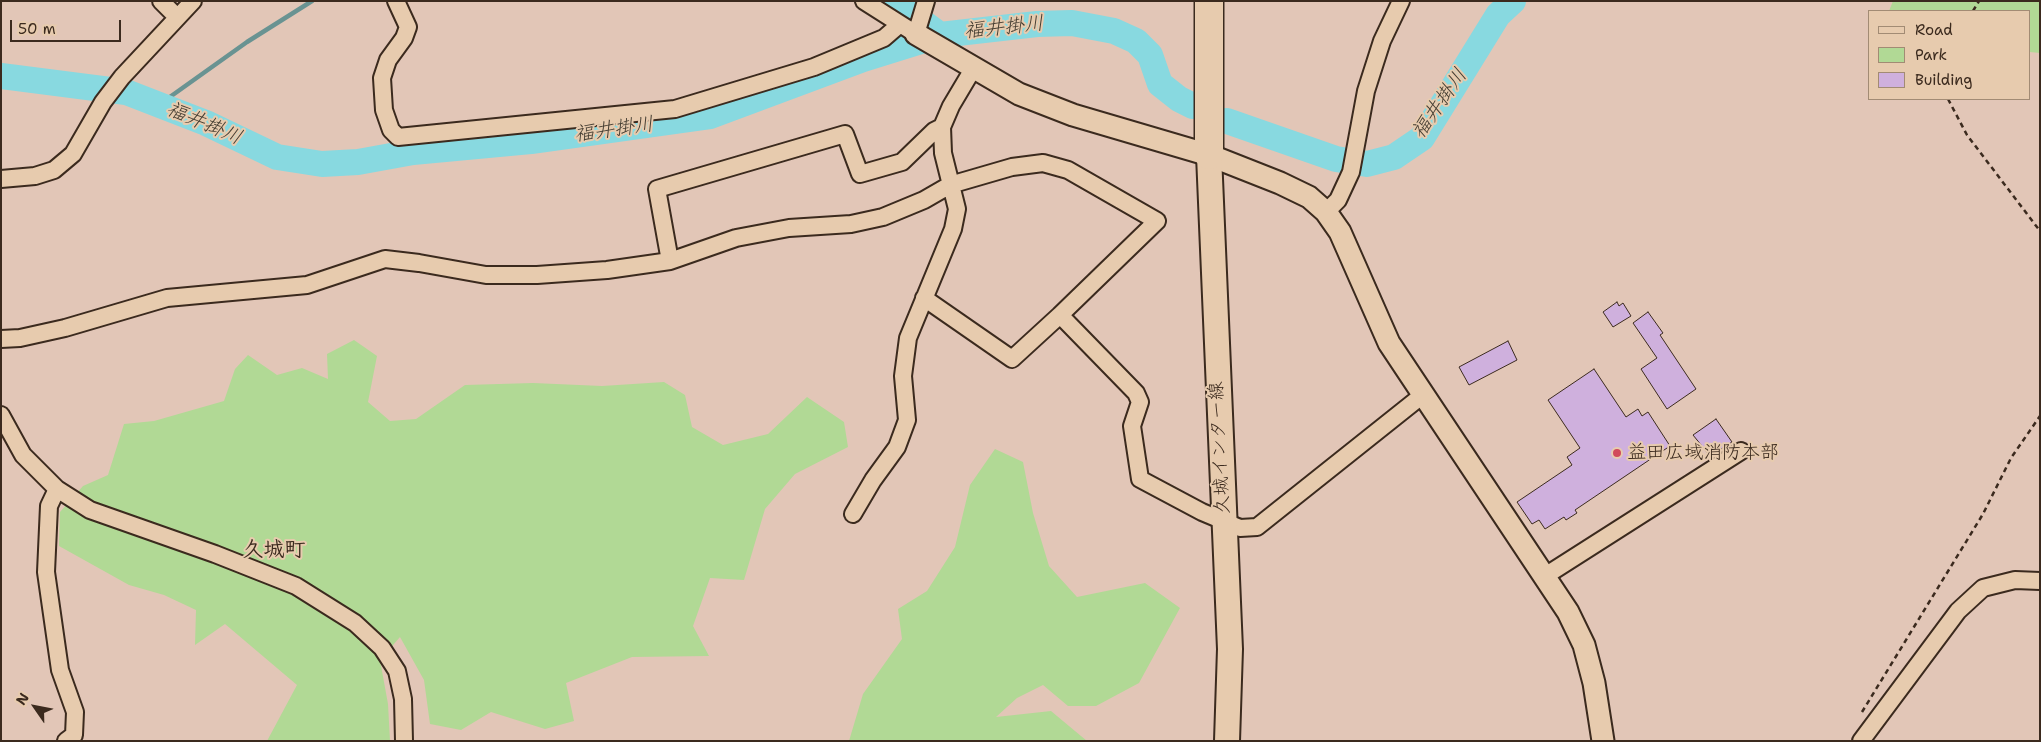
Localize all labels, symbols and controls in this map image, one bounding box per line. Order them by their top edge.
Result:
scale bar [12,10,124,42]
legend [1868,10,2031,100]
water label: 福井掛川 [963,12,1045,44]
text: 50 m [18,19,56,39]
text: Road [1915,20,1953,40]
text: Park [1915,45,1947,65]
water label: 福井掛川 [1407,64,1473,144]
text: Building [1915,70,1972,90]
water label: 福井掛川 [162,97,246,151]
water label: 福井掛川 [573,113,655,147]
street label: 久城インター線 [1205,381,1235,515]
place label: 益田広域消防本部 [1627,442,1779,464]
marker: 益田広域消防本部 [1611,447,1623,459]
district label: 久城町 [243,538,305,564]
north arrow [10,682,60,732]
text: N [12,689,33,708]

